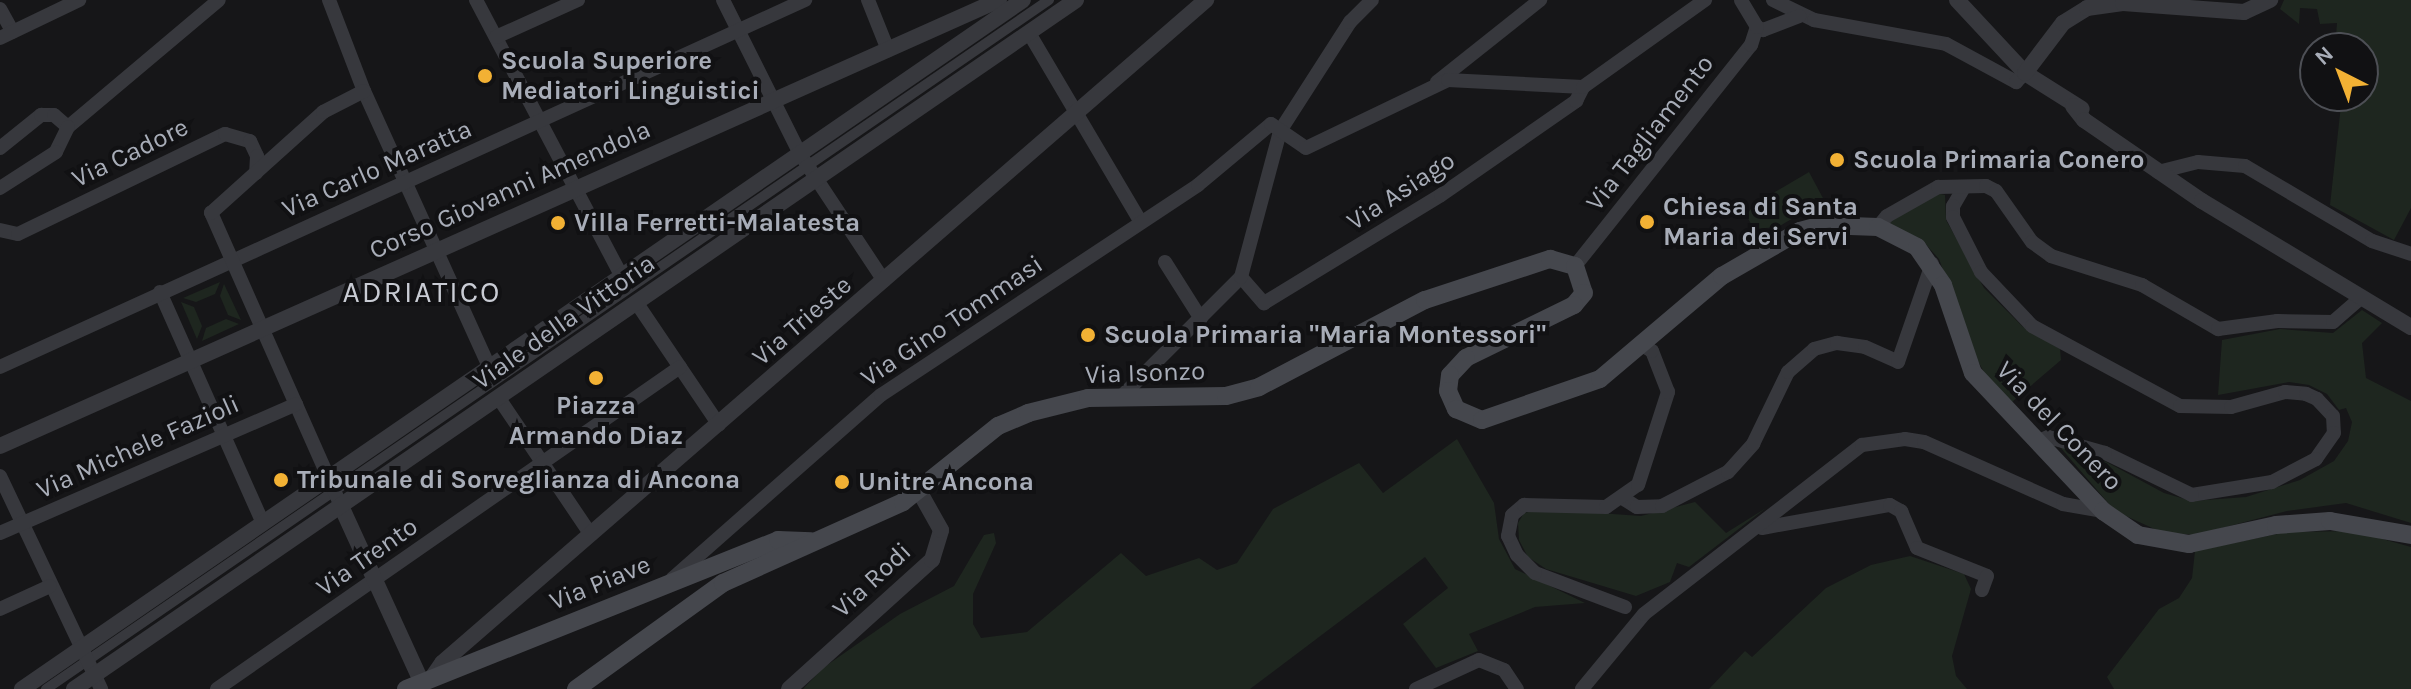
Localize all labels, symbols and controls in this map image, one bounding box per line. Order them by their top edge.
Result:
north arrow [2299,32,2379,112]
text: N [2310,41,2339,71]
place label: Scuola Superiore Mediatori Linguistici [501,45,760,106]
street label: Via Tagliamento [1579,49,1721,217]
marker: Scuola Superiore Mediatori Linguistici [476,67,494,85]
street label: Via Cadore [67,111,193,195]
street label: Via Carlo Maratta [277,113,477,225]
street label: Corso Giovanni Amendola [365,114,655,266]
place label: Scuola Primaria Conero [1853,144,2144,176]
street label: Via Asiago [1341,145,1461,237]
marker: Scuola Primaria Conero [1828,151,1846,169]
place label: Chiesa di Santa Maria dei Servi [1663,191,1858,252]
place label: Villa Ferretti-Malatesta [574,207,860,239]
marker: Chiesa di Santa Maria dei Servi [1638,213,1656,231]
marker: Villa Ferretti-Malatesta [549,214,567,232]
street label: Viale della Vittoria [467,248,661,396]
street label: Via Gino Tommasi [855,249,1049,393]
street label: Via Trieste [746,269,858,373]
district label: ADRIATICO [343,274,501,310]
place label: Scuola Primaria "Maria Montessori" [1104,319,1546,351]
marker: Scuola Primaria "Maria Montessori" [1079,326,1097,344]
street label: Via Isonzo [1084,355,1206,391]
street label: Via del Conero [1989,355,2129,497]
marker: Piazza Armando Diaz [587,369,605,387]
street label: Via Michele Fazioli [32,388,244,506]
place label: Piazza Armando Diaz [509,390,683,452]
place label: Tribunale di Sorveglianza di Ancona [297,464,740,496]
place label: Unitre Ancona [858,466,1034,498]
marker: Tribunale di Sorveglianza di Ancona [272,471,290,489]
marker: Unitre Ancona [833,473,851,491]
street label: Via Trento [310,511,424,603]
street label: Via Rodi [826,536,918,624]
street label: Via Piave [545,549,655,617]

